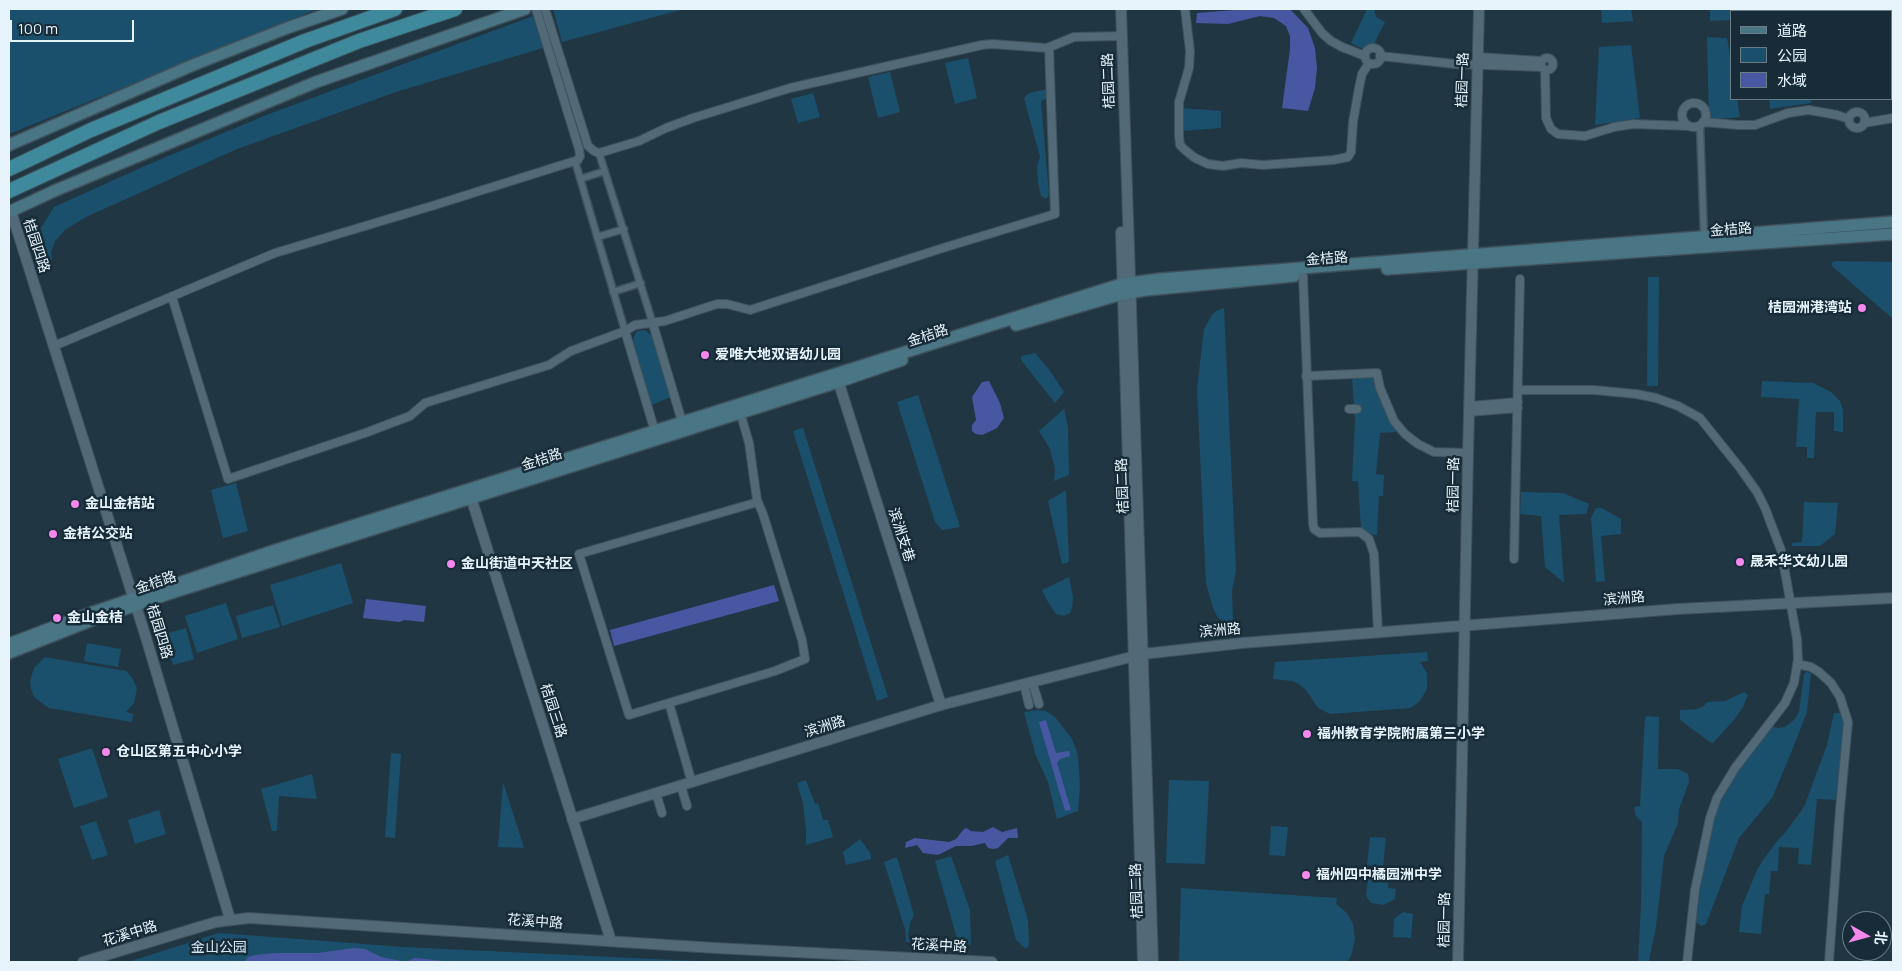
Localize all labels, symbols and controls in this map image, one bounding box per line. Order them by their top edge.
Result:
scale bar [12,10,136,42]
legend [1730,10,1892,100]
text: 100 m [18,18,58,39]
text: 道路 [1777,20,1807,41]
text: 公园 [1777,45,1807,66]
street label: 桔园一路 [1454,52,1472,108]
street label: 桔园二路 [1100,53,1118,109]
text: 水域 [1777,70,1807,91]
street label: 桔园四路 [19,217,53,275]
street label: 金桔路 [1709,220,1753,240]
street label: 金桔路 [1305,249,1349,269]
place label: 桔园洲港湾站 [1768,300,1852,316]
marker: 桔园洲港湾站 [1856,302,1868,314]
street label: 金桔路 [905,322,951,350]
place label: 爱唯大地双语幼儿园 [715,347,841,363]
marker: 爱唯大地双语幼儿园 [699,349,711,361]
street label: 金桔路 [519,446,565,474]
street label: 桔园一路 [1445,457,1463,513]
street label: 桔园二路 [1114,458,1132,514]
place label: 金山金桔站 [85,496,155,512]
marker: 金山金桔站 [69,498,81,510]
street label: 滨洲支巷 [884,506,918,564]
place label: 金桔公交站 [63,526,133,542]
marker: 金桔公交站 [47,528,59,540]
place label: 晟禾华文幼儿园 [1750,554,1848,570]
place label: 金山街道中天社区 [461,556,573,572]
marker: 晟禾华文幼儿园 [1734,556,1746,568]
marker: 金山街道中天社区 [445,558,457,570]
street label: 金桔路 [133,568,179,598]
street label: 滨洲路 [1602,589,1646,609]
street label: 桔园四路 [143,603,175,661]
place label: 金山金桔 [67,610,123,626]
marker: 金山金桔 [51,612,63,624]
street label: 滨洲路 [1198,621,1242,641]
street label: 桔园三路 [536,682,570,740]
street label: 滨洲路 [802,713,848,741]
place label: 福州教育学院附属第三小学 [1317,726,1485,742]
marker: 福州教育学院附属第三小学 [1301,728,1313,740]
place label: 仓山区第五中心小学 [116,744,242,760]
marker: 仓山区第五中心小学 [100,746,112,758]
street label: 桔园二路 [1128,863,1146,919]
place label: 福州四中橘园洲中学 [1316,867,1442,883]
marker: 福州四中橘园洲中学 [1300,869,1312,881]
street label: 桔园一路 [1436,892,1454,948]
north arrow [1842,911,1892,961]
street label: 花溪中路 [506,912,564,932]
street label: 花溪中路 [101,918,159,950]
text: 北 [1871,930,1892,946]
street label: 花溪中路 [911,936,967,956]
park label: 金山公园 [191,940,247,956]

